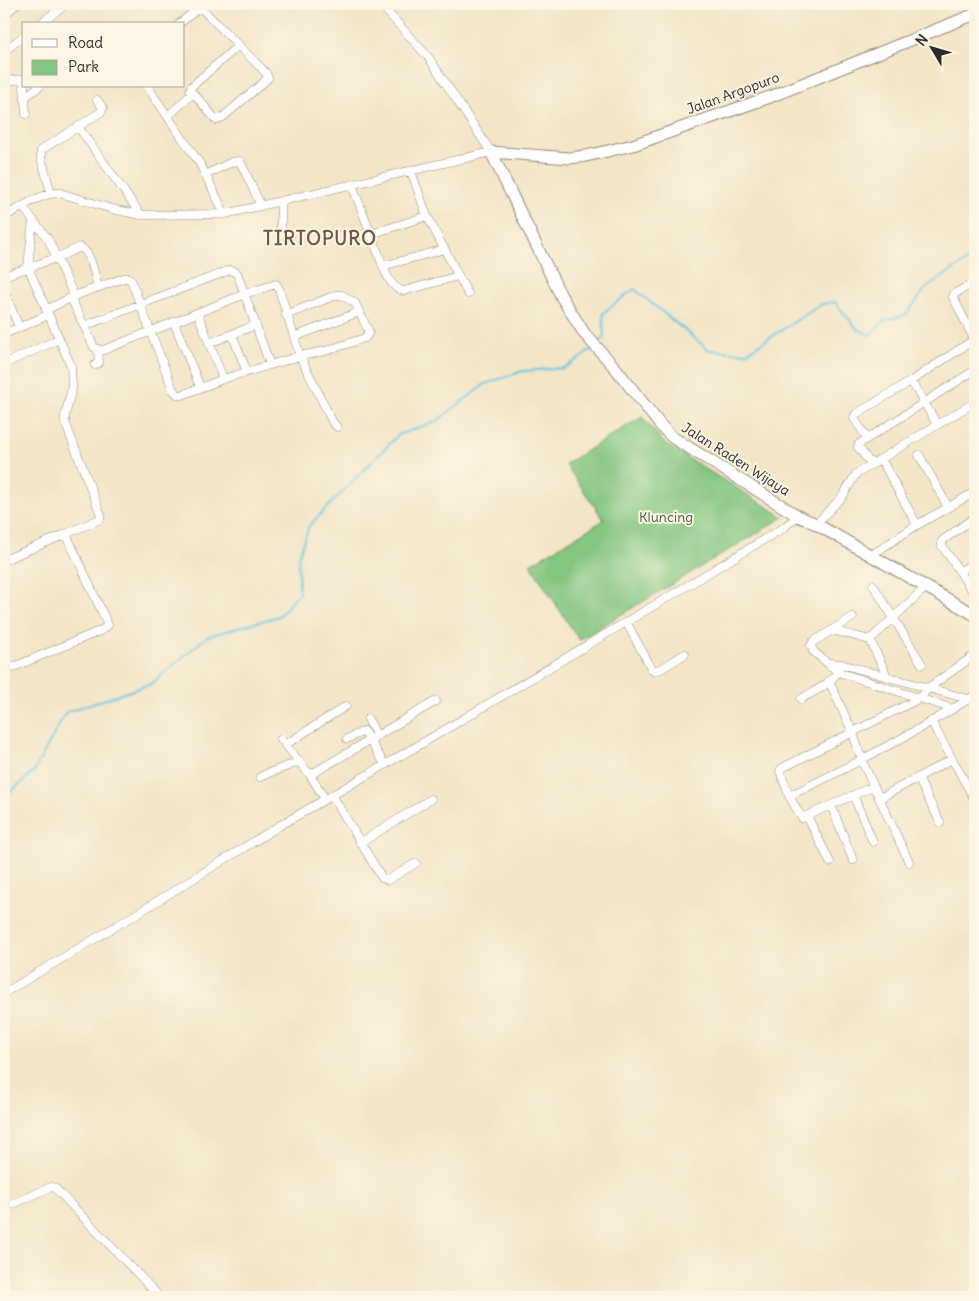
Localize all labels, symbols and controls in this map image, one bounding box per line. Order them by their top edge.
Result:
legend [22,22,185,88]
north arrow [906,22,956,72]
text: N [912,31,932,49]
text: Road [68,33,103,52]
text: Park [68,57,99,76]
street label: Jalan Argopuro [684,68,782,118]
district label: TIRTOPURO [263,226,377,250]
street label: Jalan Raden Wijaya [678,418,794,500]
park label: Kluncing [639,508,693,526]

